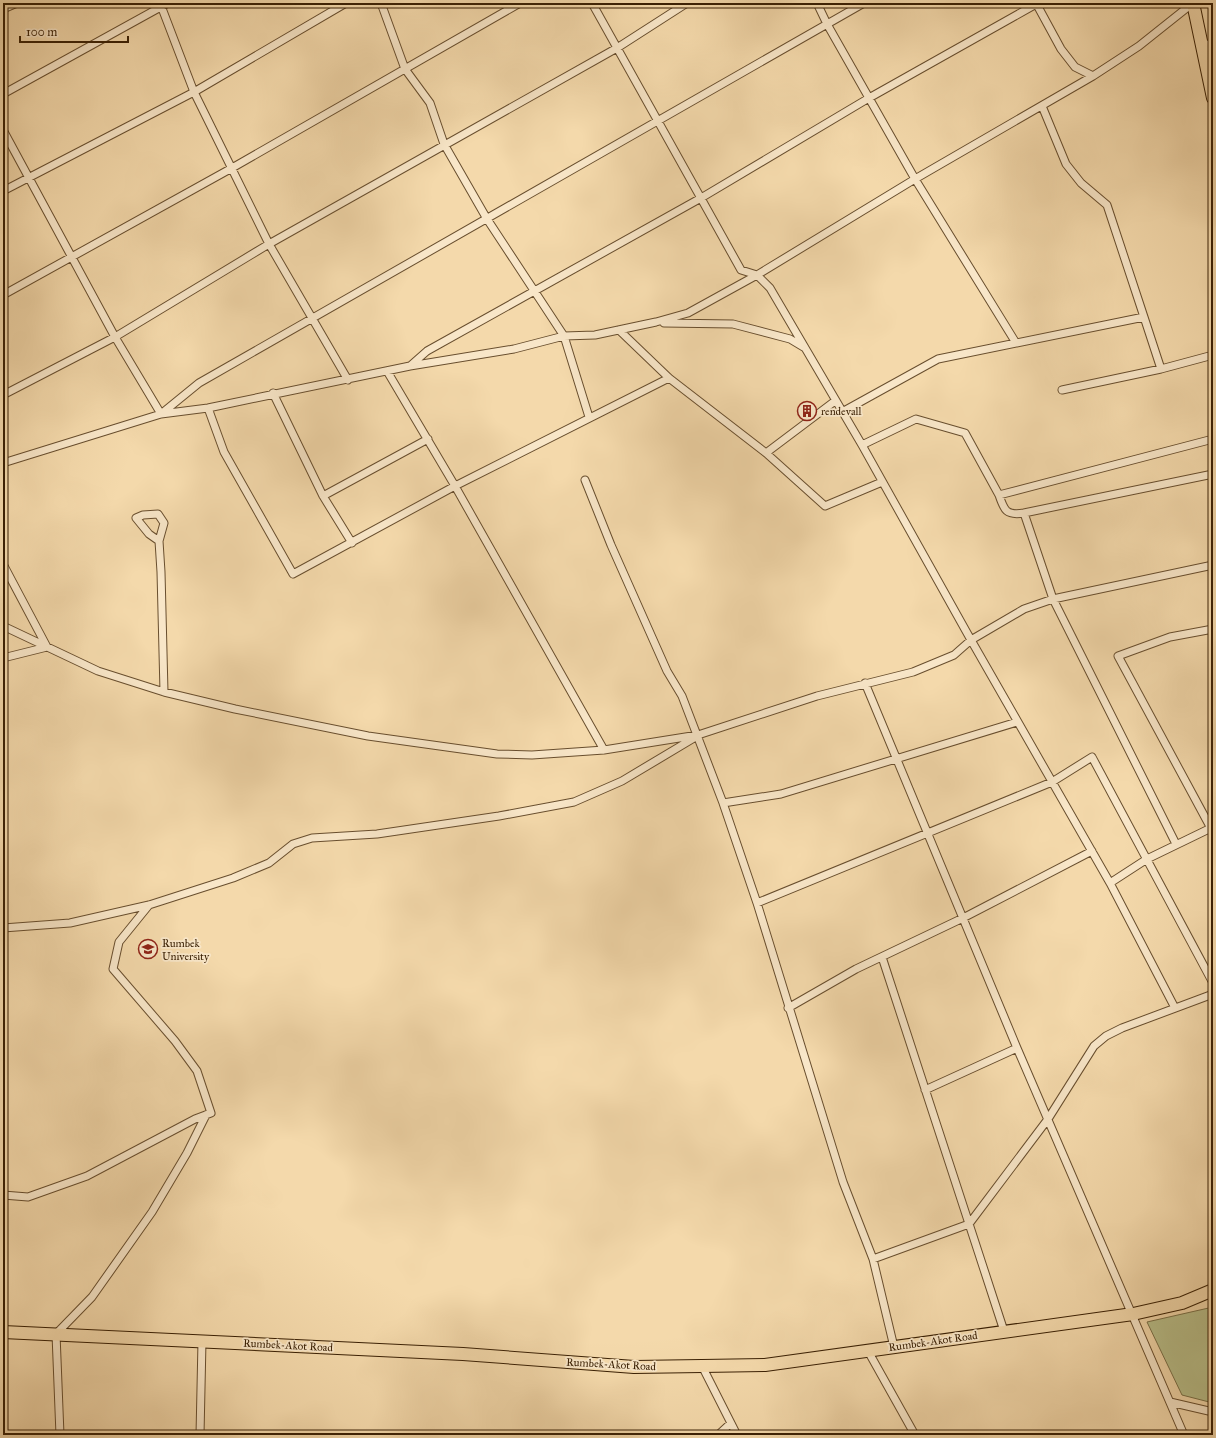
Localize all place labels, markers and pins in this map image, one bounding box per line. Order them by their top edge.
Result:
building icon: rendevall [796,400,818,422]
place label: rendevall [821,405,862,418]
place label: Rumbek University [162,937,210,963]
school or university icon: Rumbek University [137,938,159,960]

